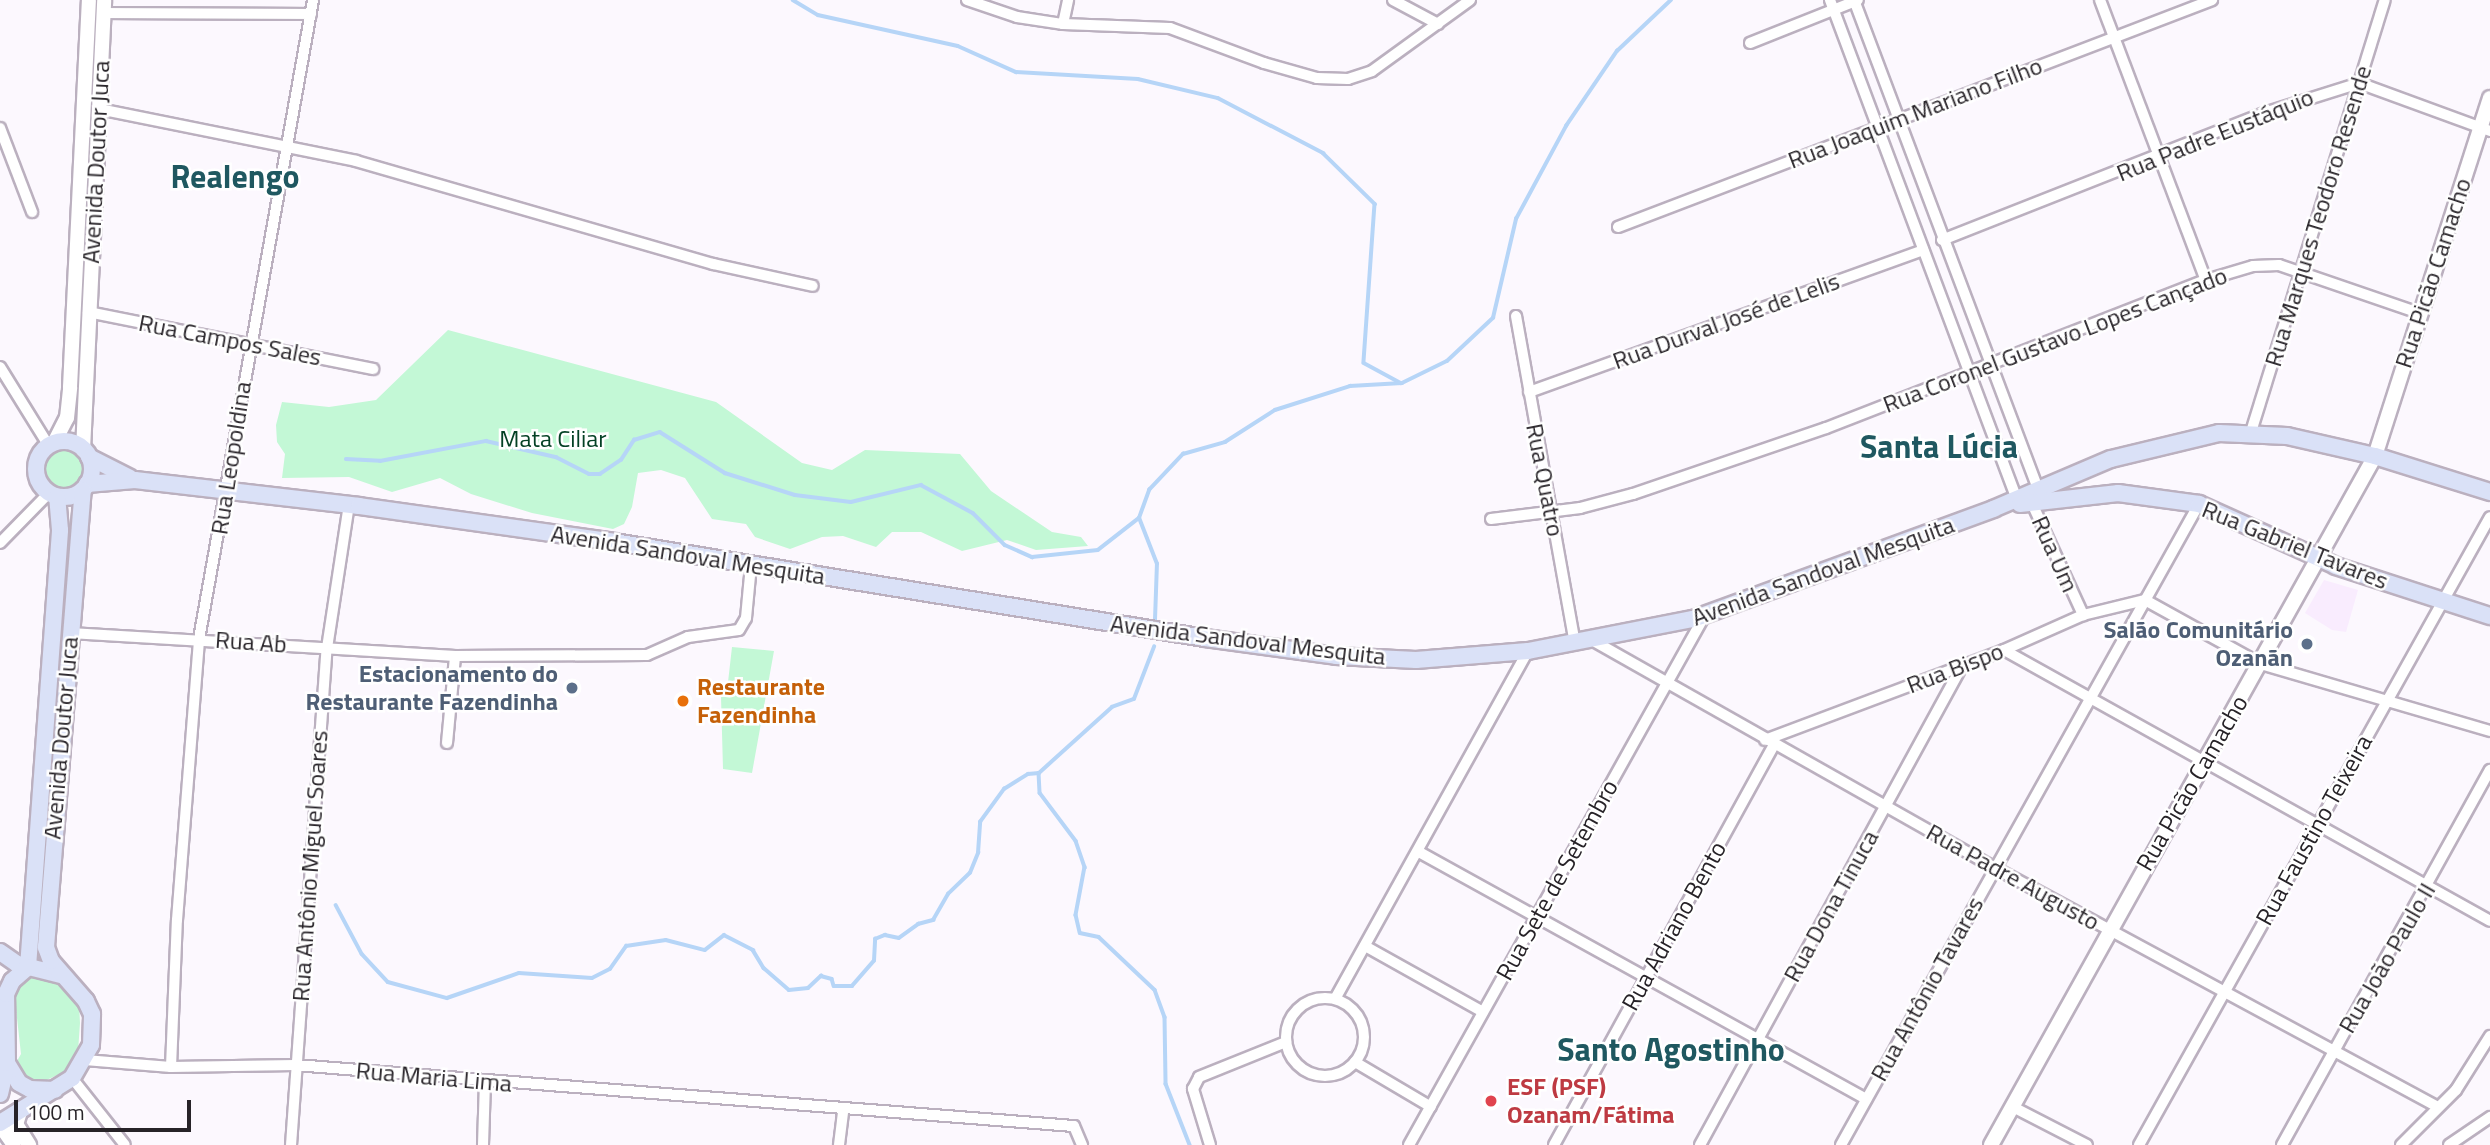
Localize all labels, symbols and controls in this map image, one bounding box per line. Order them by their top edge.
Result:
street label: Rua Joaquim Mariano Filho [1784,51,2046,175]
street label: Avenida Doutor Juca [76,60,116,264]
street label: Rua Marques Teodoro Resende [2258,62,2378,370]
street label: Rua Padre Eustáquio [2112,82,2318,188]
district label: Realengo [170,157,300,195]
street label: Rua Picão Camacho [2389,174,2477,372]
street label: Rua Coronel Gustavo Lopes Cançado [1879,261,2231,419]
street label: Rua Durval José de Lelis [1609,267,1843,375]
street label: Rua Campos Sales [136,308,324,372]
street label: Rua Leopoldina [205,379,257,537]
street label: Rua Quatro [1520,421,1570,539]
park label: Mata Ciliar [499,425,607,453]
district label: Santa Lúcia [1860,427,2018,465]
street label: Rua Gabriel Tavares [2198,495,2392,595]
street label: Avenida Sandoval Mesquita [1688,510,1958,632]
street label: Rua Um [2026,511,2084,597]
street label: Avenida Sandoval Mesquita [549,519,827,591]
street label: Avenida Sandoval Mesquita [1109,609,1387,671]
place label: Salão Comunitário Ozanãn [2104,616,2293,672]
street label: Rua Ab [214,625,288,659]
street label: Avenida Doutor Juca [38,636,84,840]
street label: Rua Bispo [1903,636,2007,700]
marker: Salão Comunitário Ozanãn [2299,636,2315,652]
place label: Estacionamento do Restaurante Fazendinha [306,660,558,716]
place label: Restaurante Fazendinha [697,673,825,729]
marker: Estacionamento do Restaurante Fazendinha [564,680,580,696]
street label: Rua Picão Camacho [2130,690,2254,876]
marker: Restaurante Fazendinha [675,693,691,709]
street label: Rua Antônio Miguel Soares [286,730,334,1002]
street label: Rua Faustino Teixeira [2250,730,2378,930]
street label: Rua Sete de Setembro [1490,775,1624,985]
street label: Rua Padre Augusto [1921,818,2105,936]
street label: Rua Dona Tinuca [1777,825,1885,987]
street label: Rua Adriano Bento [1616,836,1732,1016]
street label: Rua João Paulo II [2332,878,2442,1038]
street label: Rua Antônio Tavares [1864,892,1990,1086]
district label: Santo Agostinho [1557,1030,1785,1068]
street label: Rua Maria Lima [355,1056,513,1098]
place label: ESF (PSF) Ozanam/Fátima [1507,1073,1675,1129]
scale bar [18,1086,194,1130]
marker: ESF (PSF) Ozanam/Fátima [1481,1091,1501,1111]
text: 100 m [27,1096,84,1128]

